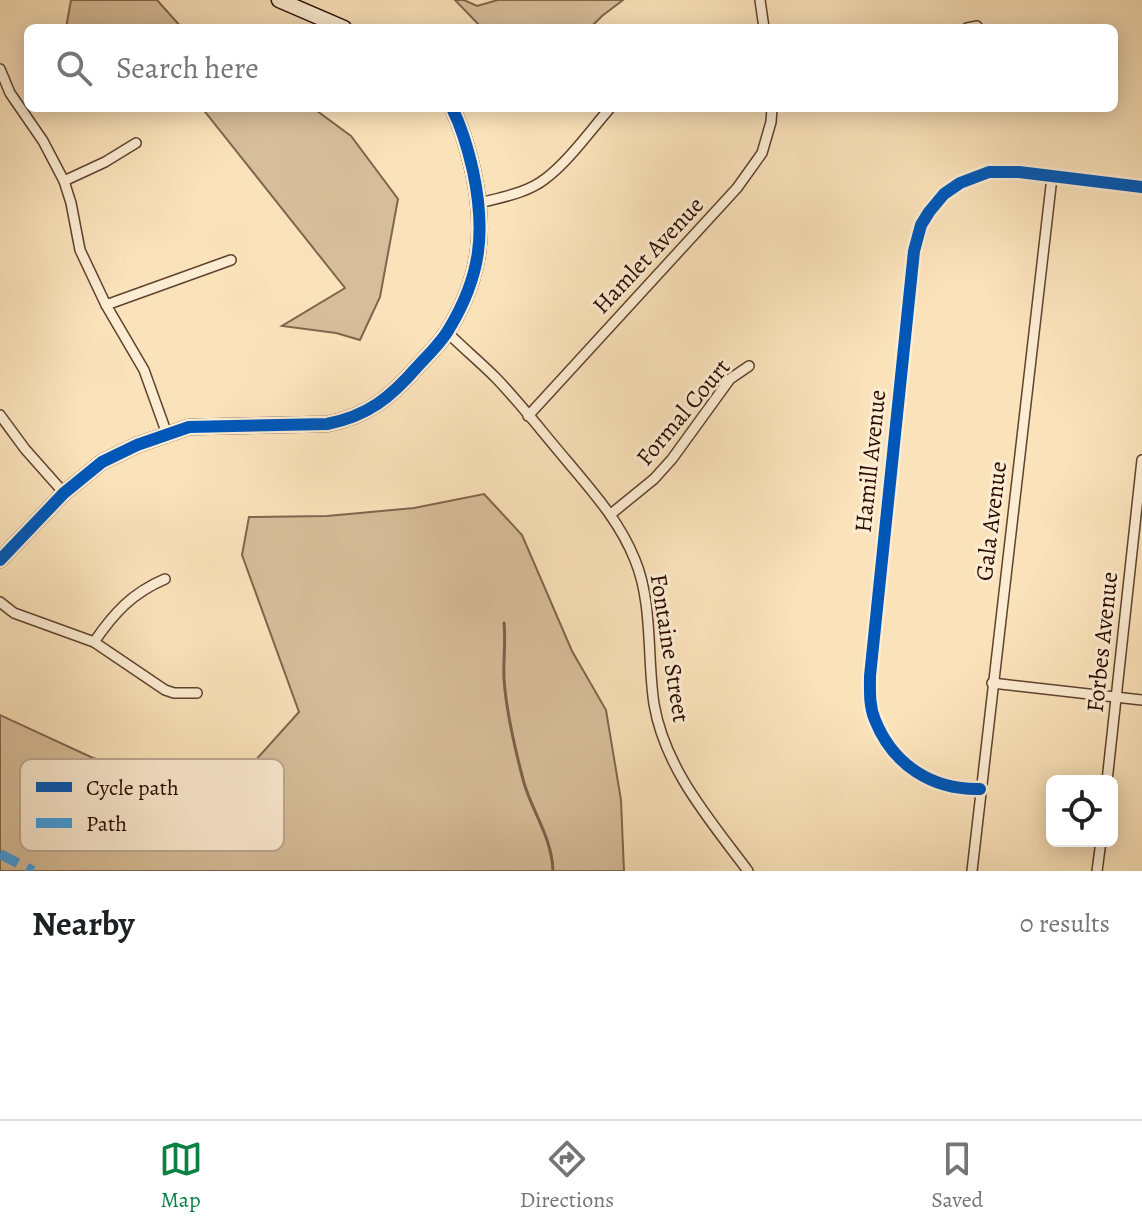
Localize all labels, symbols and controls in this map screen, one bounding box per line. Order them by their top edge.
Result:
search box [24,24,1118,112]
icon: search [52,46,96,90]
text: Search here [116,48,259,88]
street label: Hamlet Avenue [585,189,711,321]
street label: Formal Court [629,352,737,472]
street label: Hamill Avenue [847,388,893,534]
street label: Gala Avenue [968,459,1014,583]
street label: Forbes Avenue [1079,570,1125,714]
street label: Fontaine Street [642,571,698,725]
legend [20,759,284,851]
text: Cycle path [86,773,179,803]
map controls [1046,775,1118,847]
button: locate [1046,775,1118,847]
text: Path [86,809,127,839]
text: Nearby [32,900,135,947]
text: 0 results [1020,906,1110,941]
tab: Map [159,1137,203,1215]
tab: Directions [520,1137,614,1215]
tab: Saved [931,1137,983,1215]

